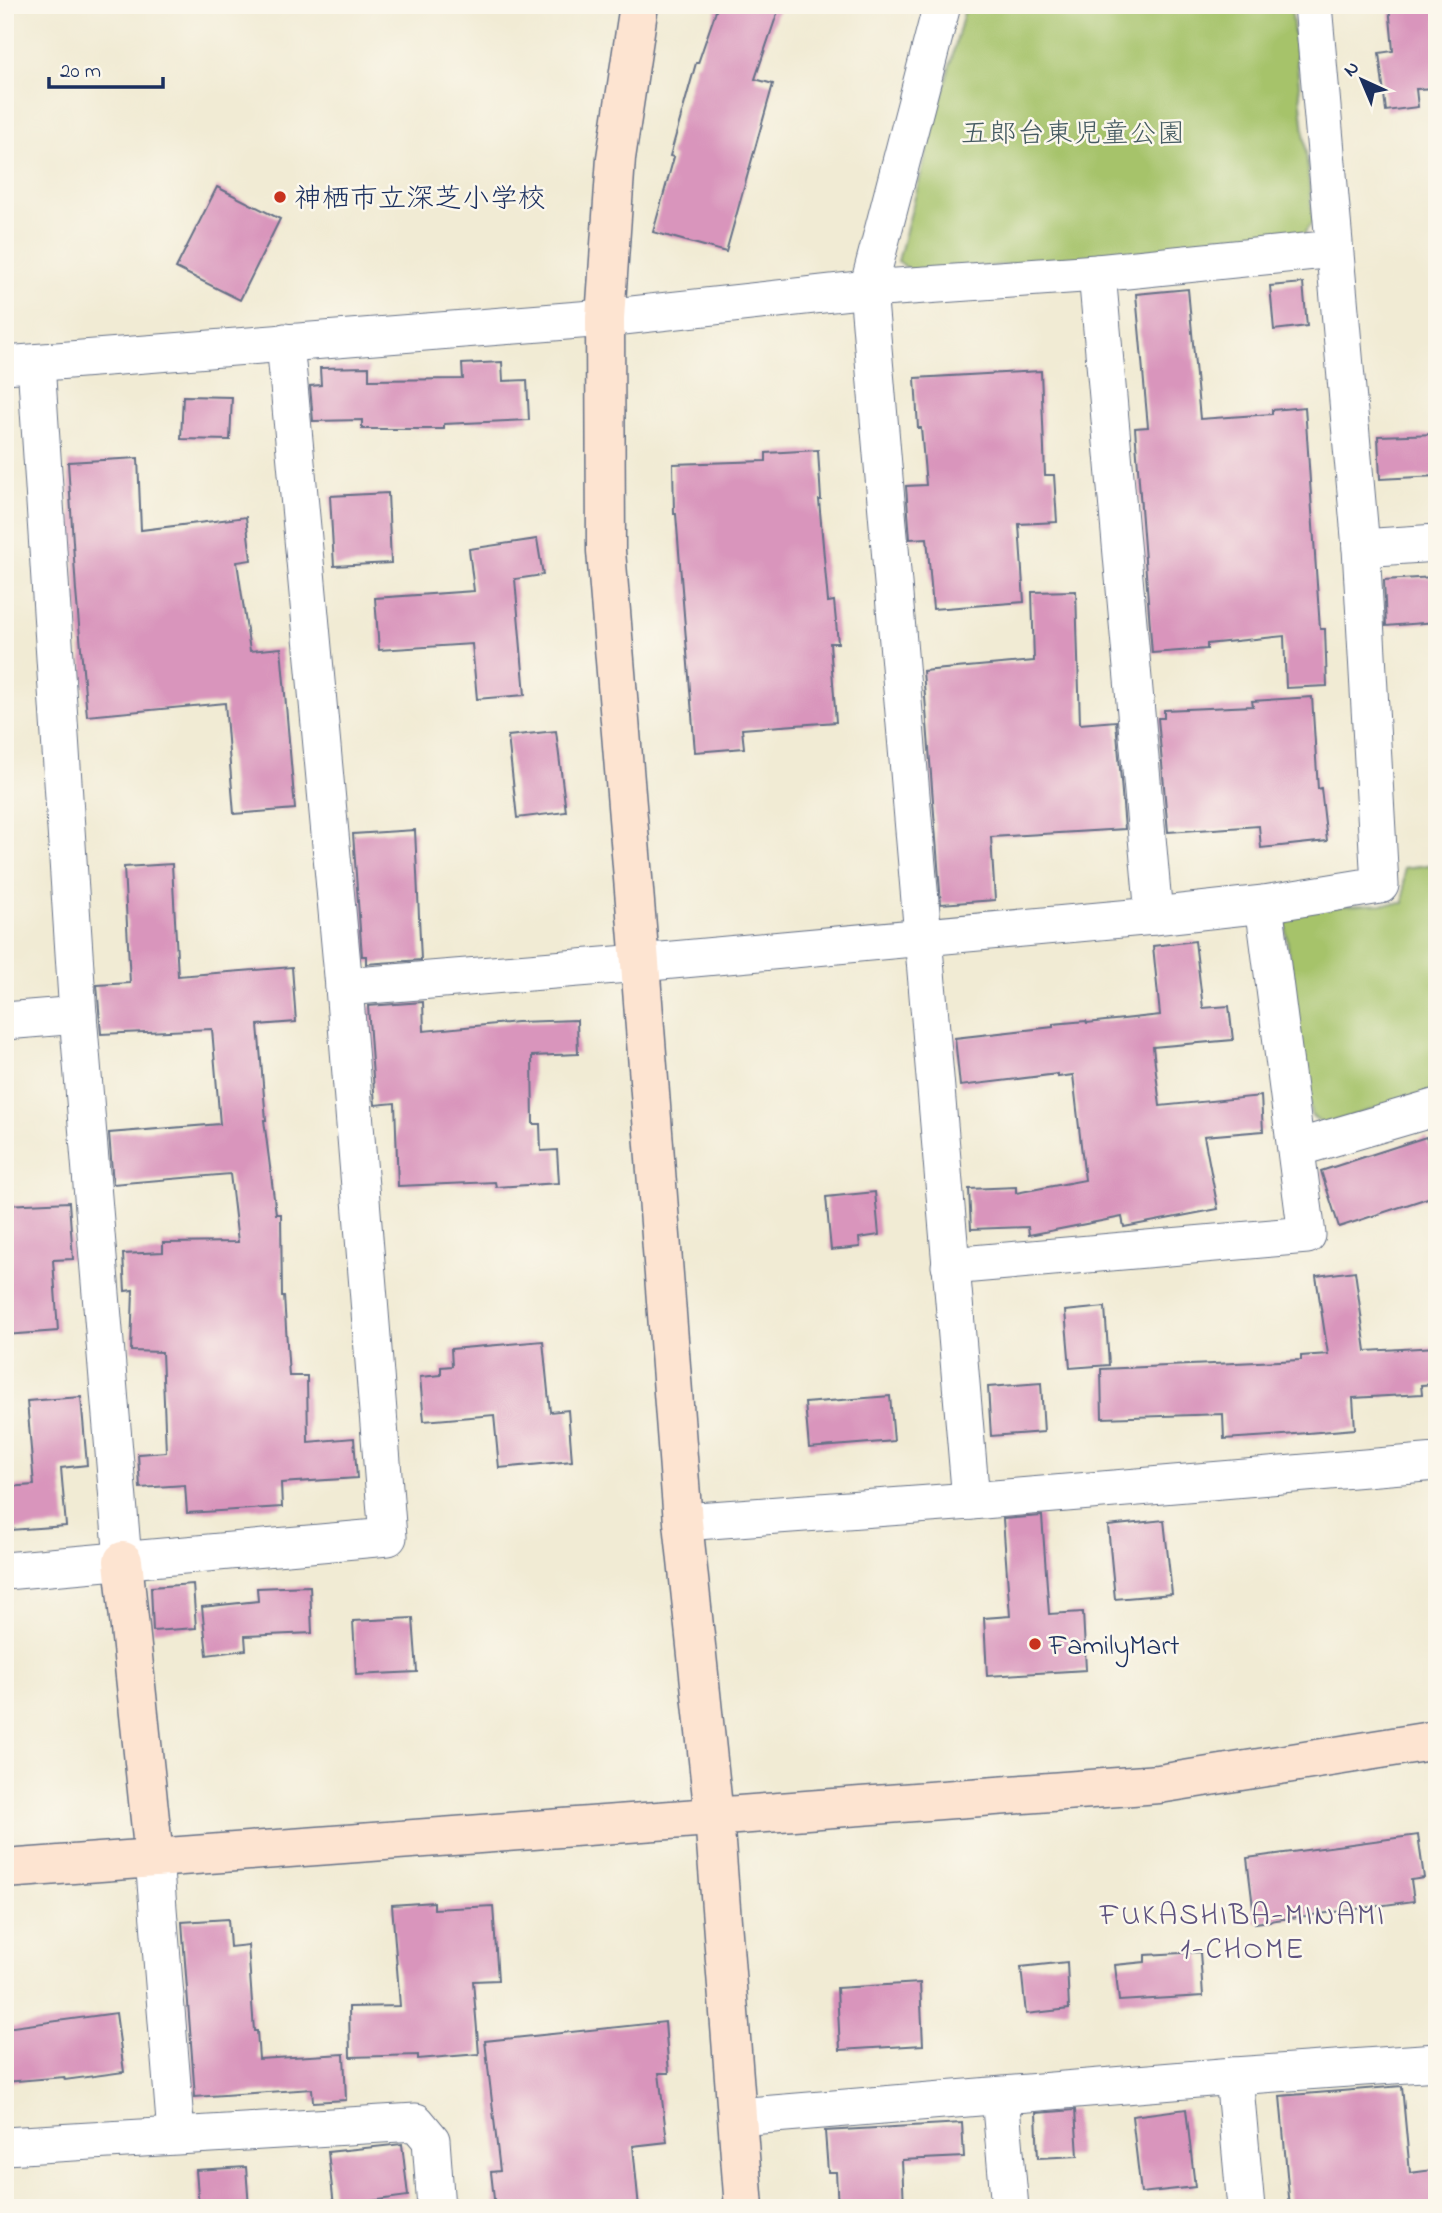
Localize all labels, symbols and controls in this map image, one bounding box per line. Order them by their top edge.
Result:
scale bar [49,46,163,90]
north arrow [1326,46,1396,116]
text: N [1338,55,1366,84]
text: 20 m [60,57,101,87]
park label: 五郎台東児童公園 [961,115,1185,156]
place label: 神栖市立深芝小学校 [294,180,546,221]
marker: 神栖市立深芝小学校 [272,189,288,205]
place label: FamilyMart [1048,1627,1180,1668]
marker: FamilyMart [1027,1636,1043,1652]
district label: FUKASHIBA-MINAMI 1-CHOME [1099,1895,1386,1973]

